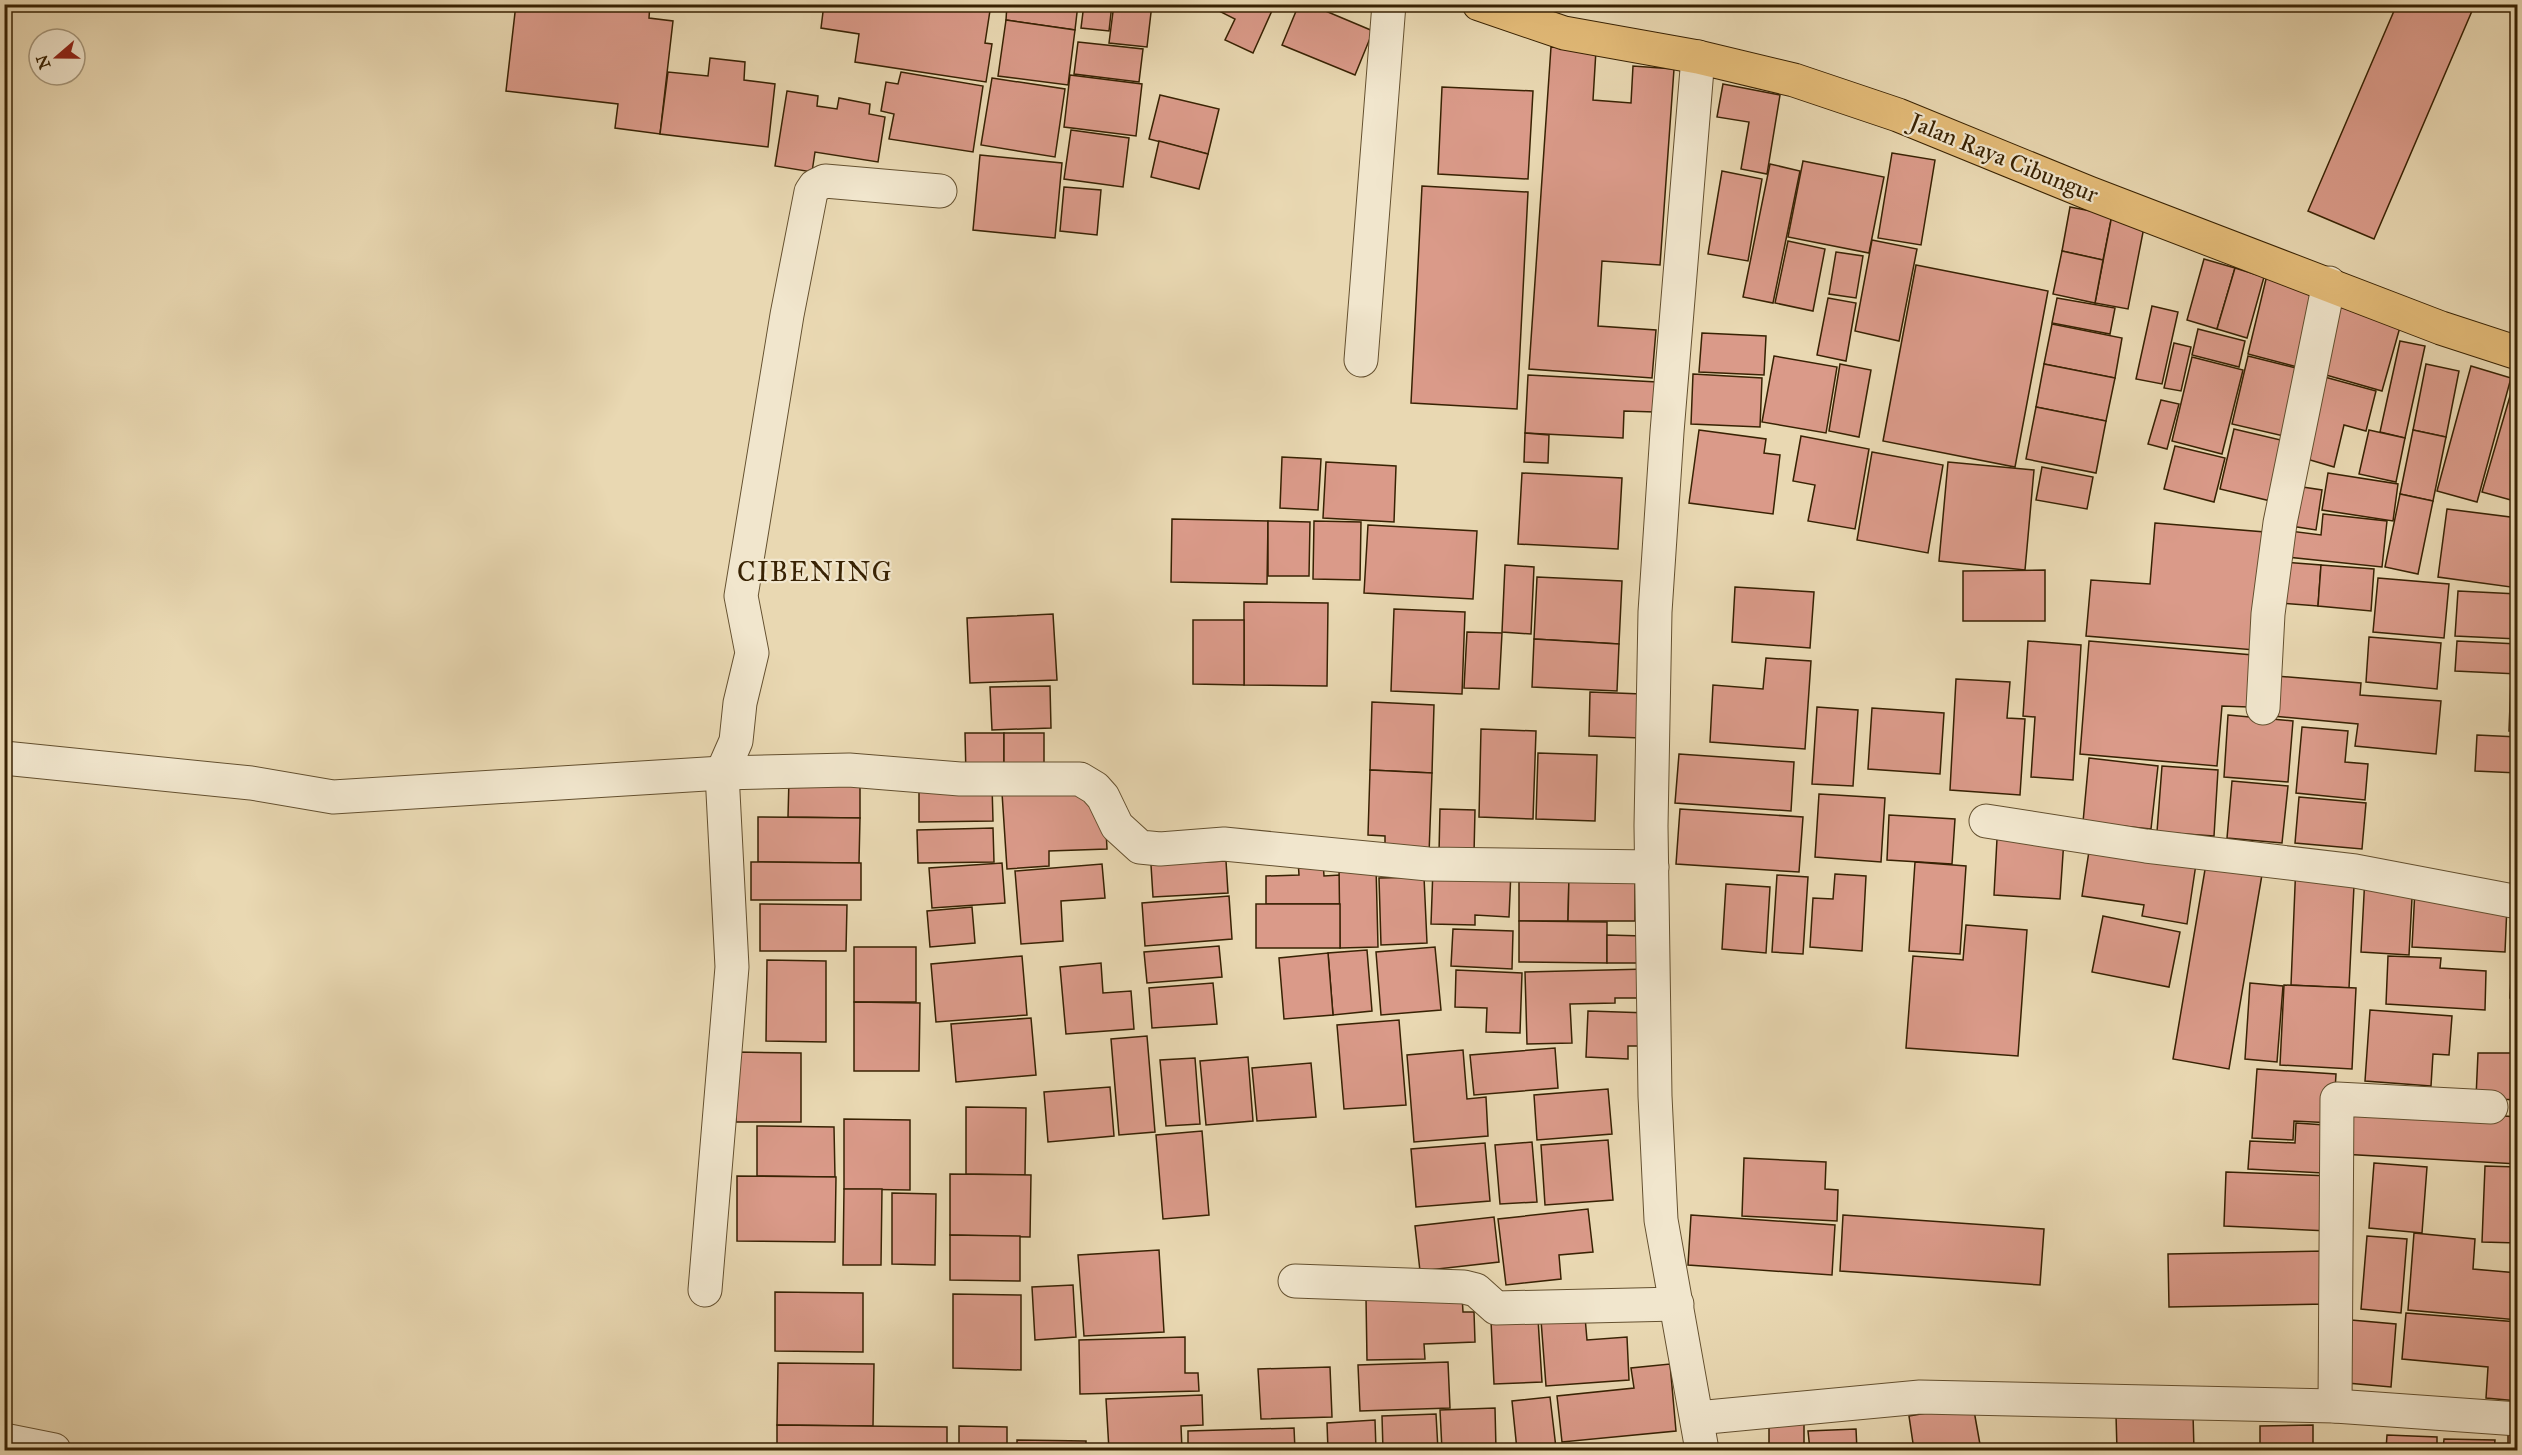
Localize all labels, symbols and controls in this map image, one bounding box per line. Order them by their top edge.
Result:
north arrow [27,27,87,87]
text: N [32,52,55,72]
street label: Jalan Raya Cibungur [1903,105,2103,209]
district label: CIBENING [737,555,893,588]

